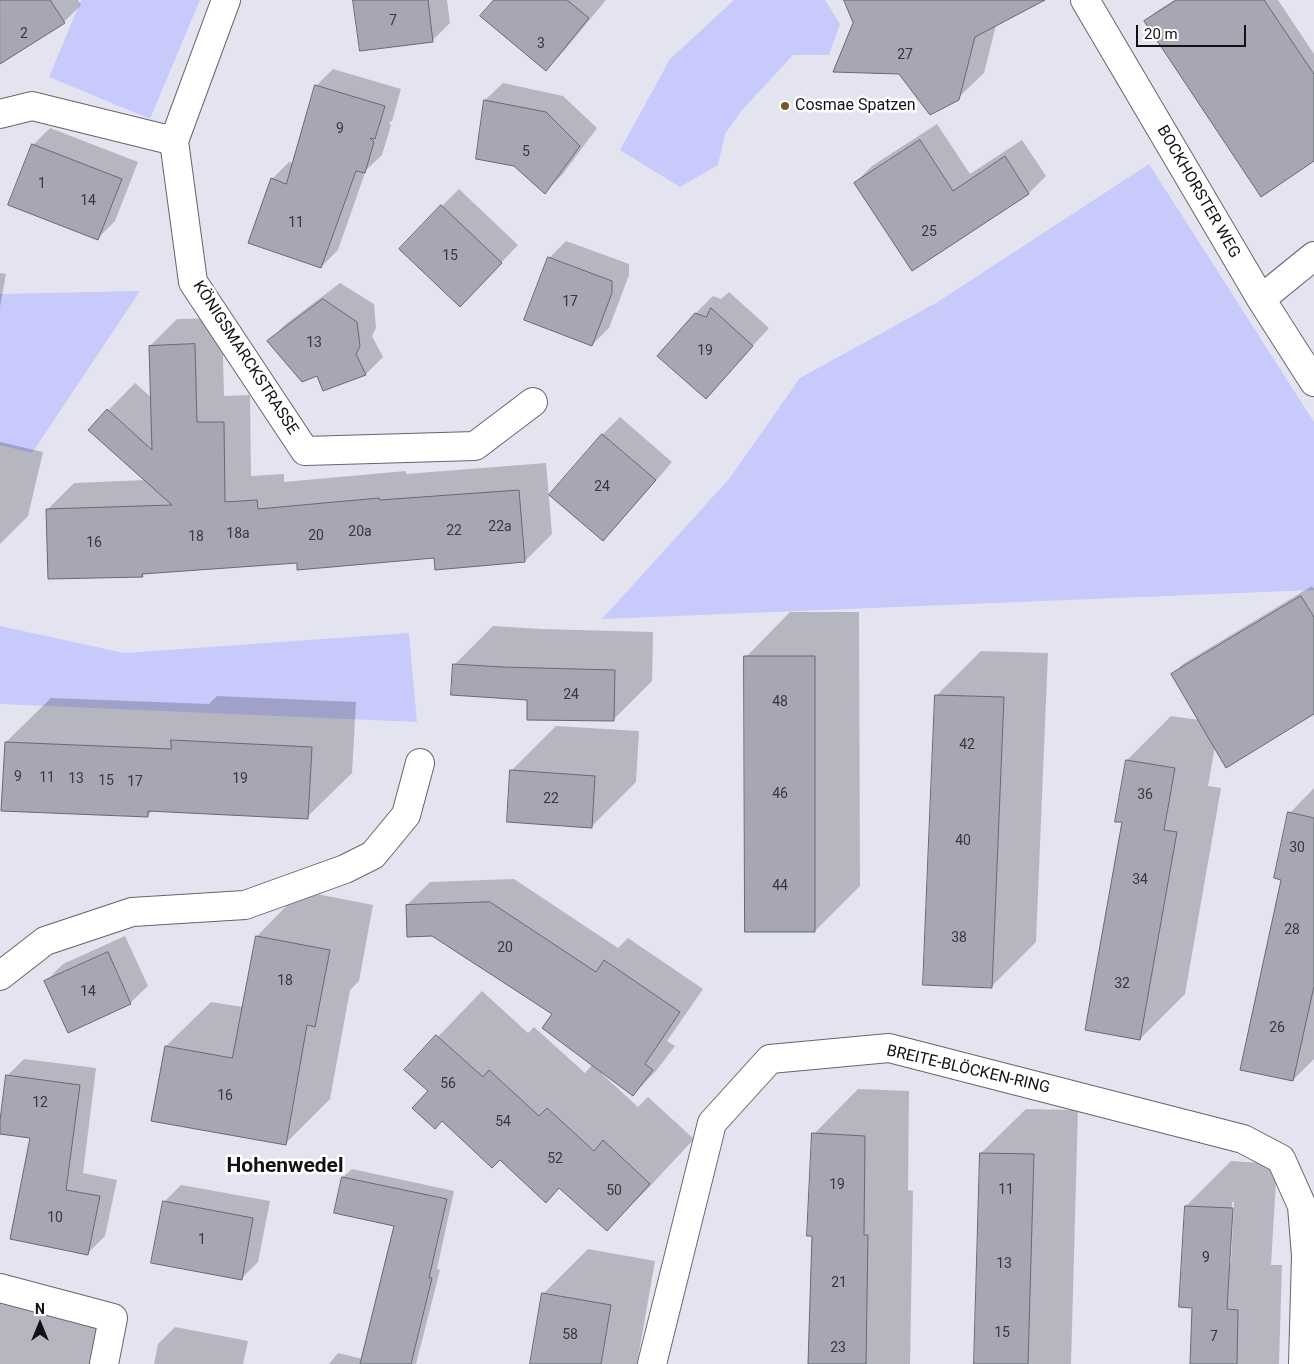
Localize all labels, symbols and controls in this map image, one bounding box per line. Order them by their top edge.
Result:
house number: 7 [389,13,397,29]
scale bar [1139,15,1249,47]
text: 20 m [1144,25,1178,43]
house number: 2 [20,26,28,42]
house number: 3 [537,36,545,52]
house number: 27 [897,47,913,63]
place label: Cosmae Spatzen [795,96,916,116]
marker: Cosmae Spatzen [779,100,791,112]
house number: 9 [336,121,344,137]
street label: BOCKHORSTER WEG [1152,122,1244,262]
house number: 5 [522,144,530,160]
house number: 1 [38,176,46,192]
house number: 14 [80,193,96,209]
house number: 11 [288,215,304,231]
house number: 25 [921,224,937,240]
house number: 15 [442,248,458,264]
street label: KÖNIGSMARCKSTRASSE [188,278,302,438]
house number: 17 [562,294,578,310]
house number: 13 [306,335,322,351]
house number: 19 [697,343,713,359]
house number: 24 [594,479,610,495]
house number: 22a [488,519,512,535]
house number: 22 [446,523,462,539]
house number: 20a [348,524,372,540]
house number: 18a [226,526,250,542]
house number: 20 [308,528,324,544]
house number: 18 [188,529,204,545]
house number: 16 [86,535,102,551]
house number: 24 [563,687,579,703]
house number: 48 [772,694,788,710]
house number: 42 [959,737,975,753]
house number: 9 [14,769,22,785]
house number: 11 [39,770,55,786]
house number: 13 [68,771,84,787]
house number: 19 [232,771,248,787]
house number: 15 [98,773,114,789]
house number: 17 [127,774,143,790]
house number: 46 [772,786,788,802]
house number: 36 [1137,787,1153,803]
house number: 22 [543,791,559,807]
house number: 40 [955,833,971,849]
house number: 30 [1289,840,1305,856]
house number: 34 [1132,872,1148,888]
house number: 44 [772,878,788,894]
house number: 28 [1284,922,1300,938]
house number: 38 [951,930,967,946]
house number: 20 [497,940,513,956]
house number: 18 [277,973,293,989]
house number: 32 [1114,976,1130,992]
house number: 14 [80,984,96,1000]
house number: 26 [1269,1020,1285,1036]
street label: BREITE-BLÖCKEN-RING [884,1042,1052,1098]
house number: 56 [440,1076,456,1092]
house number: 16 [217,1088,233,1104]
house number: 12 [32,1095,48,1111]
house number: 54 [495,1114,511,1130]
house number: 52 [547,1151,563,1167]
district label: Hohenwedel [226,1154,344,1180]
house number: 19 [829,1177,845,1193]
house number: 11 [998,1182,1014,1198]
house number: 50 [606,1183,622,1199]
house number: 10 [47,1210,63,1226]
house number: 1 [198,1232,206,1248]
house number: 9 [1202,1250,1210,1266]
house number: 13 [996,1256,1012,1272]
house number: 21 [831,1275,847,1291]
north arrow [15,1299,65,1349]
text: N [35,1301,45,1317]
house number: 15 [994,1325,1010,1341]
house number: 58 [562,1327,578,1343]
house number: 7 [1210,1329,1218,1345]
house number: 23 [830,1340,846,1356]

